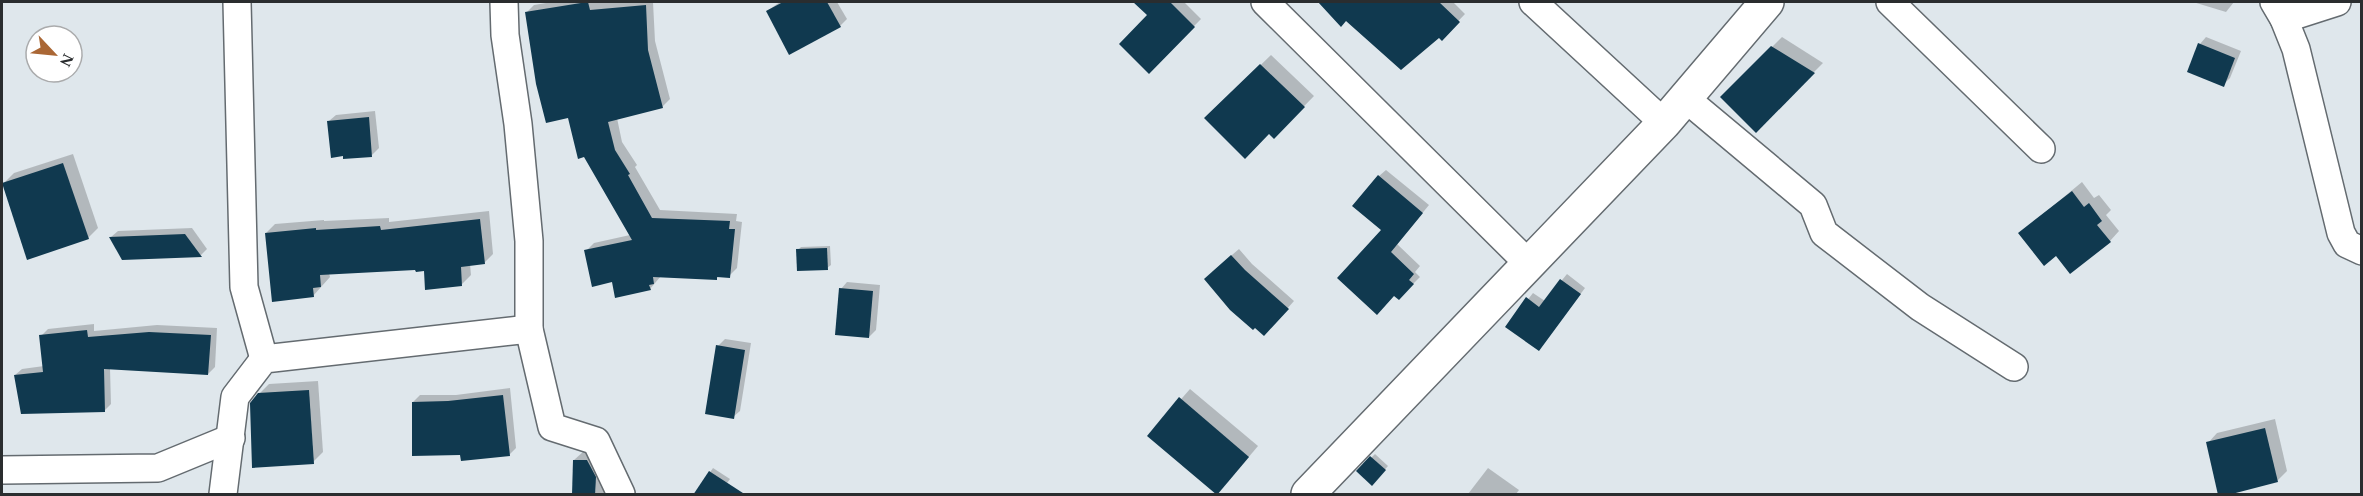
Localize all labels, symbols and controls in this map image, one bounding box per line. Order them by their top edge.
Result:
north arrow [24,24,84,84]
text: N [57,51,77,70]

